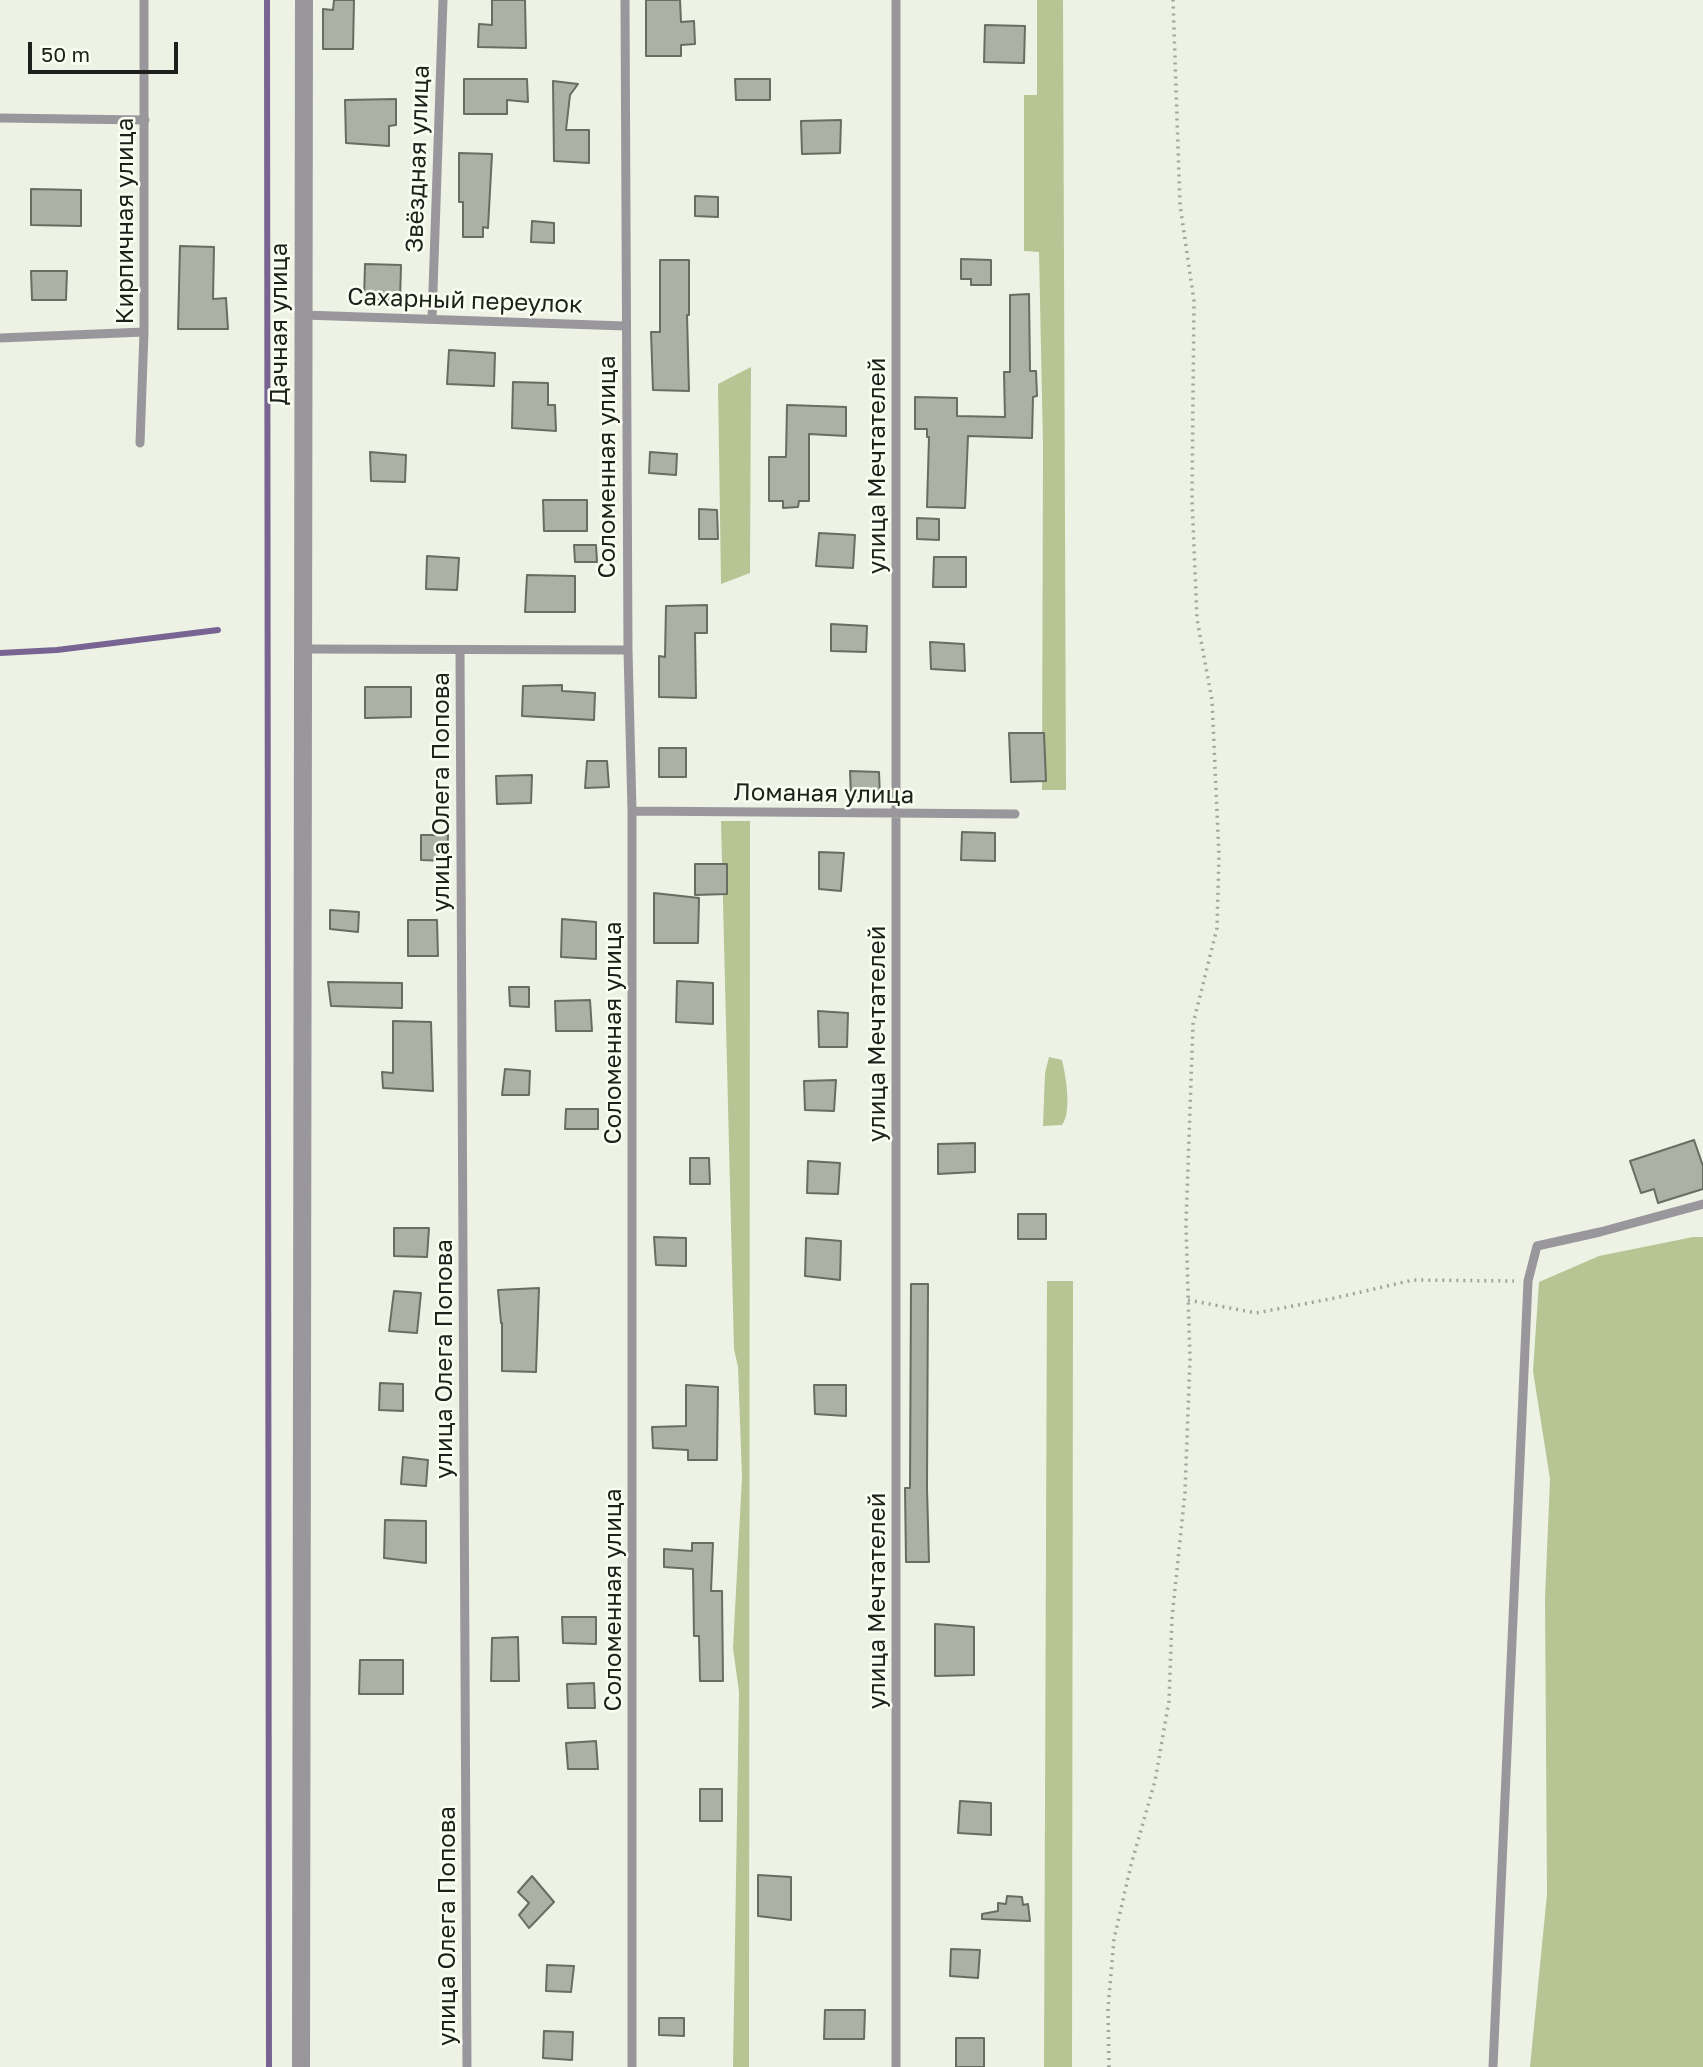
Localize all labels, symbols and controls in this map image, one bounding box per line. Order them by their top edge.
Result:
scale bar [32,28,182,72]
text: 50 m [41,41,90,67]
street label: Звёздная улица [400,64,436,254]
street label: Кирпичная улица [111,118,139,324]
street label: Дачная улица [265,243,293,405]
street label: Сахарный переулок [347,282,583,320]
street label: Соломенная улица [593,356,621,578]
street label: улица Мечтателей [863,358,891,574]
street label: улица Олега Попова [427,672,455,912]
street label: Ломаная улица [733,778,915,810]
street label: Соломенная улица [599,922,627,1144]
street label: улица Мечтателей [863,926,891,1142]
street label: улица Олега Попова [430,1239,458,1479]
street label: Соломенная улица [599,1489,627,1711]
street label: улица Мечтателей [863,1493,891,1709]
street label: улица Олега Попова [433,1806,461,2046]

